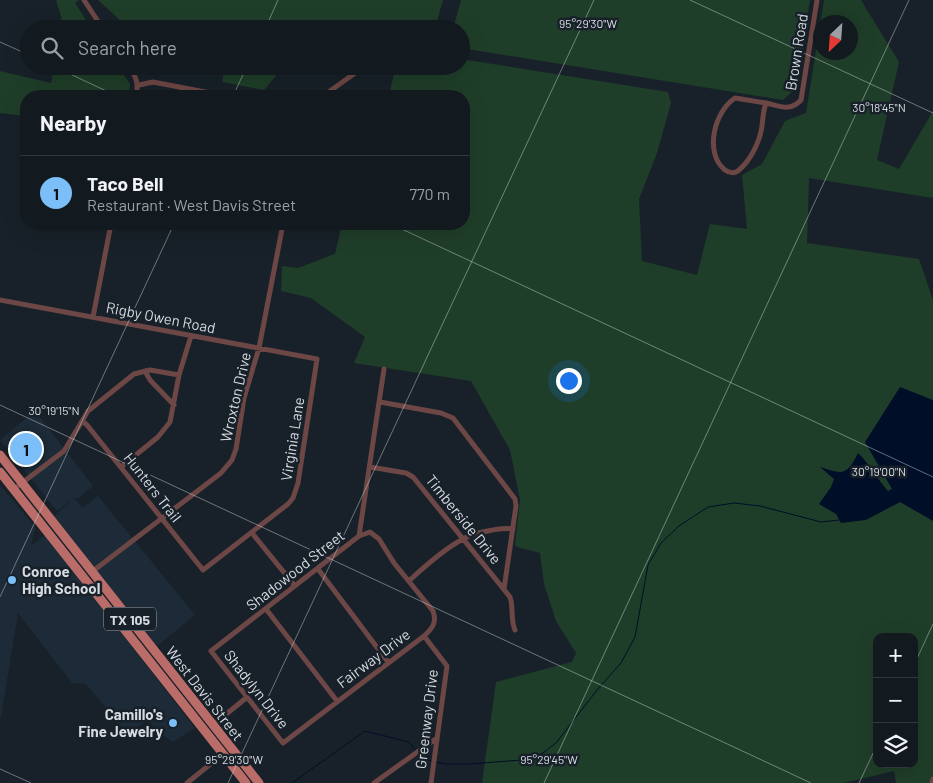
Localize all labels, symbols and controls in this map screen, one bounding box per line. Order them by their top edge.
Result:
street label: Brown Road [781,12,811,92]
north arrow [813,15,858,60]
text: 95°29'30"W [559,16,617,30]
search box [20,20,470,75]
icon: search [38,34,66,62]
text: Search here [78,36,177,59]
text: 30°18'45"N [852,100,906,114]
text: Nearby [40,110,106,135]
text: Taco Bell [87,172,163,195]
text: 1 [53,184,59,203]
text: 770 m [409,184,450,203]
text: Restaurant · West Davis Street [87,195,296,214]
street label: Rigby Owen Road [105,298,217,336]
street label: Wroxton Drive [216,350,254,444]
your location [556,368,582,394]
street label: Virginia Lane [276,396,308,482]
text: 30°19'15"N [28,403,80,417]
pin: 1 [10,430,42,468]
street label: Hunters Trail [120,449,186,525]
text: 30°19'00"N [852,464,906,478]
street label: Timberside Drive [422,471,506,567]
street label: Shadowood Street [242,526,348,614]
place label: Conroe High School [22,562,100,597]
marker: Conroe High School [6,574,18,586]
road number: TX 105 [104,608,156,630]
street label: Fairway Drive [333,625,413,691]
map controls [873,633,918,768]
button: + [873,633,918,678]
street label: West Davis Street [163,642,247,744]
street label: Shadylyn Drive [221,646,293,732]
street label: Greenway Drive [411,668,441,770]
button: − [873,678,918,723]
place label: Camillo's Fine Jewelry [78,705,163,740]
marker: Camillo's Fine Jewelry [167,717,179,729]
button: layers [873,723,918,768]
text: 95°29'30"W [205,752,263,766]
text: 95°29'45"W [520,752,578,766]

